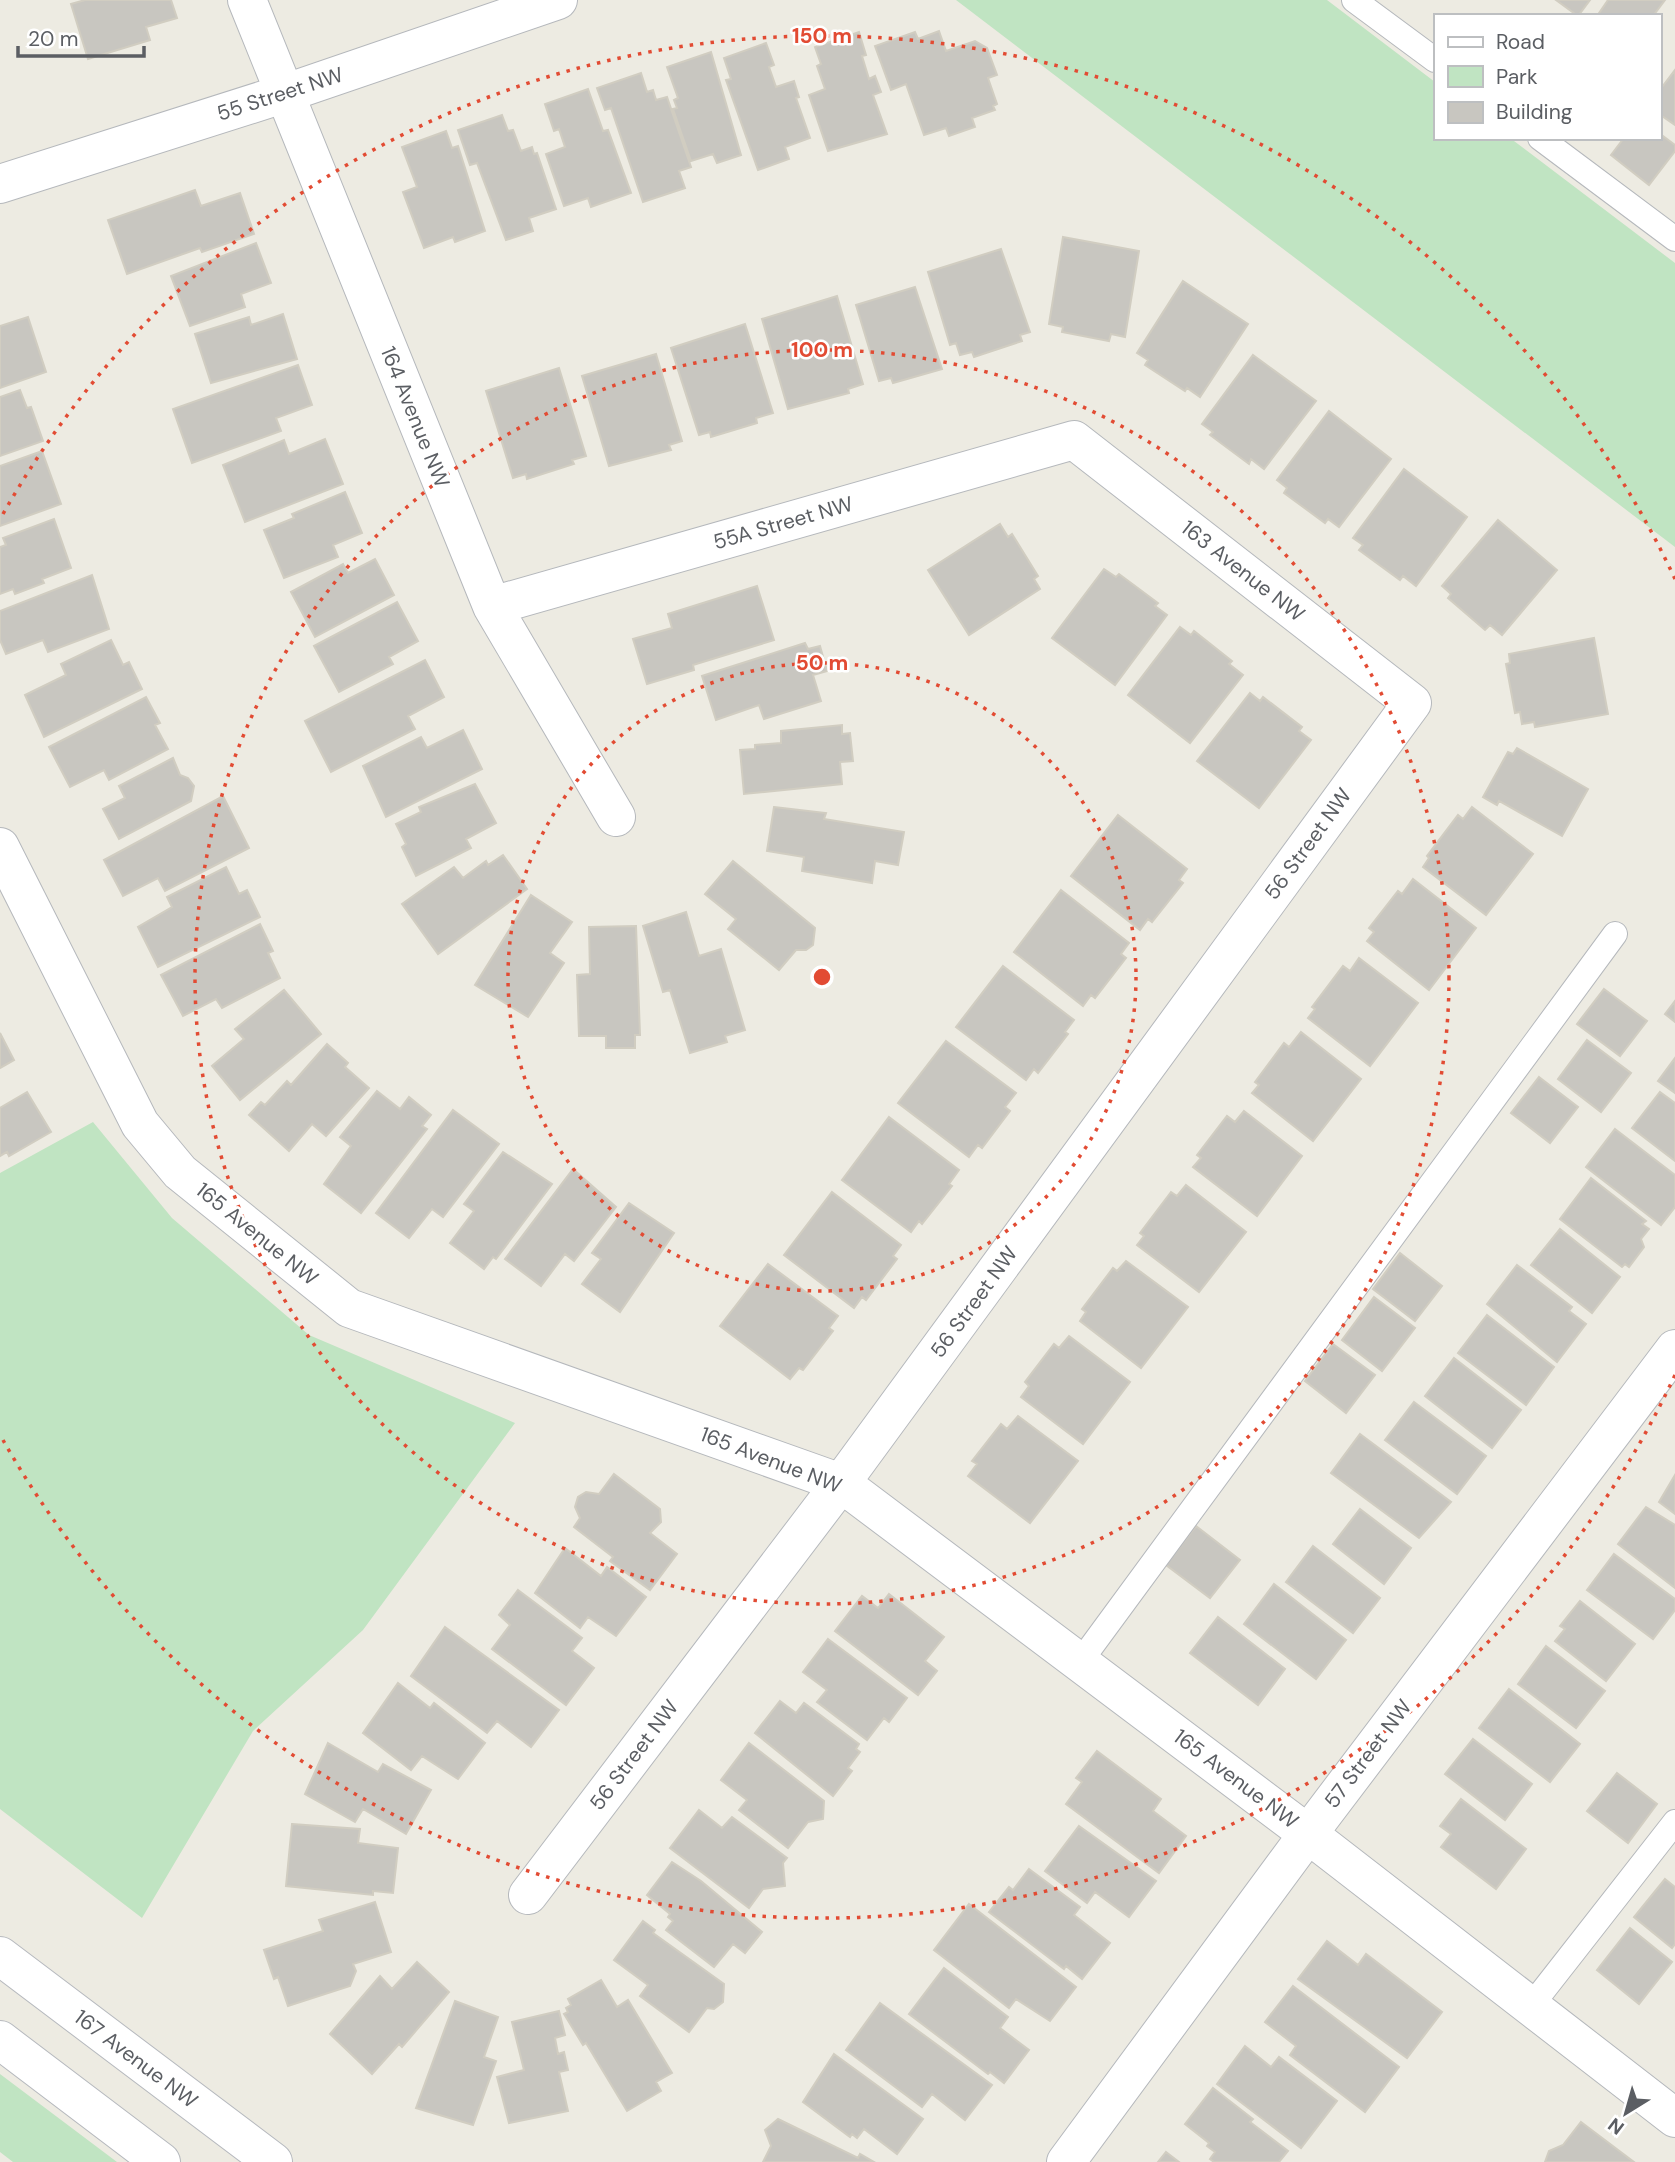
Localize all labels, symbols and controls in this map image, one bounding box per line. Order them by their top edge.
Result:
scale bar [18,14,144,58]
legend [1434,14,1661,140]
text: 150 m [792,22,852,50]
text: 20 m [28,25,79,53]
text: Road [1496,28,1545,56]
street label: 55 Street NW [213,60,347,128]
text: Park [1496,63,1538,91]
text: Building [1496,98,1573,126]
text: 100 m [791,336,853,364]
street label: 164 Avenue NW [374,342,456,492]
street label: 55A Street NW [710,490,856,556]
street label: 163 Avenue NW [1175,514,1311,628]
text: 50 m [796,649,848,677]
street label: 56 Street NW [1258,783,1358,905]
centre of rings [810,965,834,989]
street label: 165 Avenue NW [190,1176,324,1292]
street label: 56 Street NW [924,1241,1024,1363]
street label: 165 Avenue NW [696,1420,846,1500]
street label: 56 Street NW [583,1694,685,1816]
street label: 57 Street NW [1318,1694,1418,1814]
street label: 165 Avenue NW [1168,1723,1304,1835]
street label: 167 Avenue NW [69,2003,203,2115]
north arrow [1591,2078,1661,2148]
text: N [1603,2112,1629,2140]

